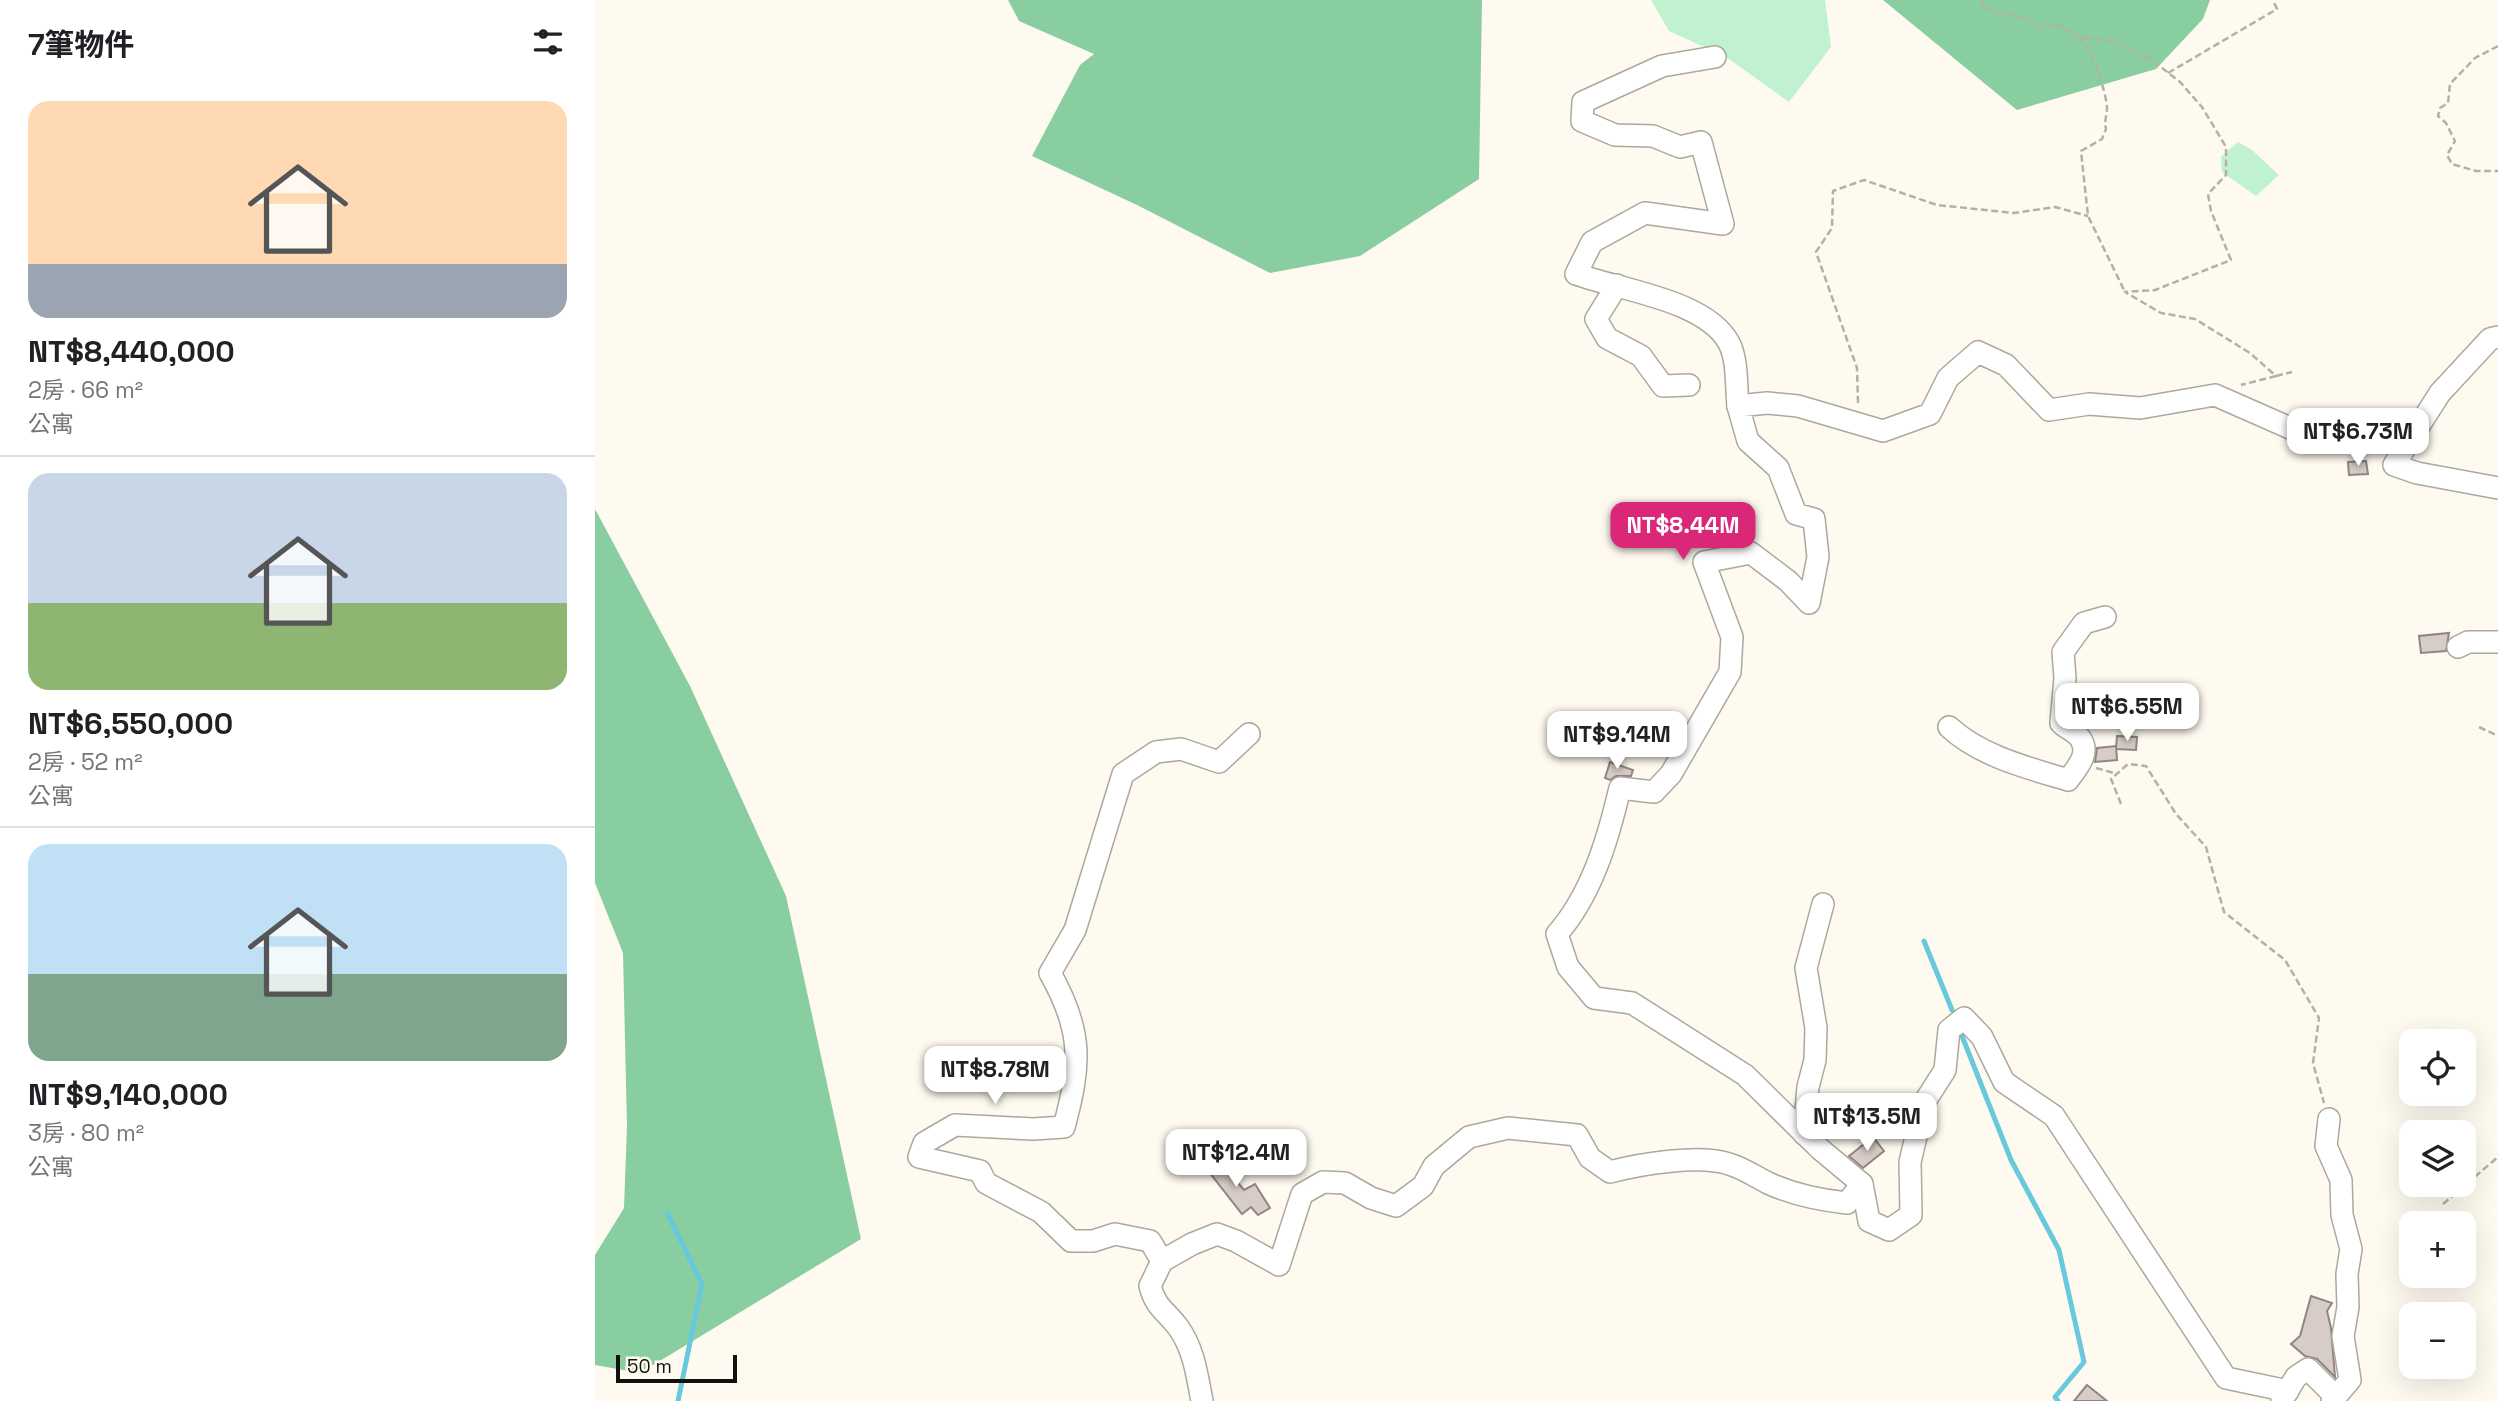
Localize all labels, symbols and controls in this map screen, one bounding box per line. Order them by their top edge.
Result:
icon: filters [529,23,567,61]
text: 7筆物件 [28,25,135,64]
icon: home [235,146,361,272]
text: NT$8,440,000 [28,332,235,371]
text: 2房 · 66 m² [28,375,143,405]
pin: NT$6.73M [2286,408,2430,468]
text: 公寓 [28,409,74,439]
text: NT$6.73M [2303,416,2413,446]
pin: NT$8.44M [1611,503,1755,562]
text: NT$8.44M [1626,510,1740,540]
icon: home [235,518,361,644]
pin: NT$6.55M [2055,684,2199,743]
text: NT$6.55M [2071,691,2183,721]
text: NT$6,550,000 [28,704,233,743]
pin: NT$9.14M [1545,712,1689,771]
text: NT$9.14M [1563,719,1671,749]
text: 2房 · 52 m² [28,747,143,777]
text: 公寓 [28,781,74,811]
icon: home [235,889,361,1015]
map controls [2399,1029,2476,1379]
button: locate [2399,1029,2476,1106]
pin: NT$8.78M [923,1046,1067,1106]
text: NT$8.78M [940,1054,1050,1084]
text: NT$9,140,000 [28,1075,228,1114]
pin: NT$13.5M [1795,1094,1939,1153]
text: NT$13.5M [1813,1101,1921,1131]
text: 3房 · 80 m² [28,1118,144,1148]
button: layers [2399,1120,2476,1197]
pin: NT$12.4M [1164,1130,1308,1189]
text: NT$12.4M [1182,1137,1290,1167]
text: 公寓 [28,1152,74,1182]
button: + [2399,1211,2476,1288]
button: − [2399,1302,2476,1379]
scale bar [616,1352,737,1384]
text: 50 m [627,1354,672,1379]

